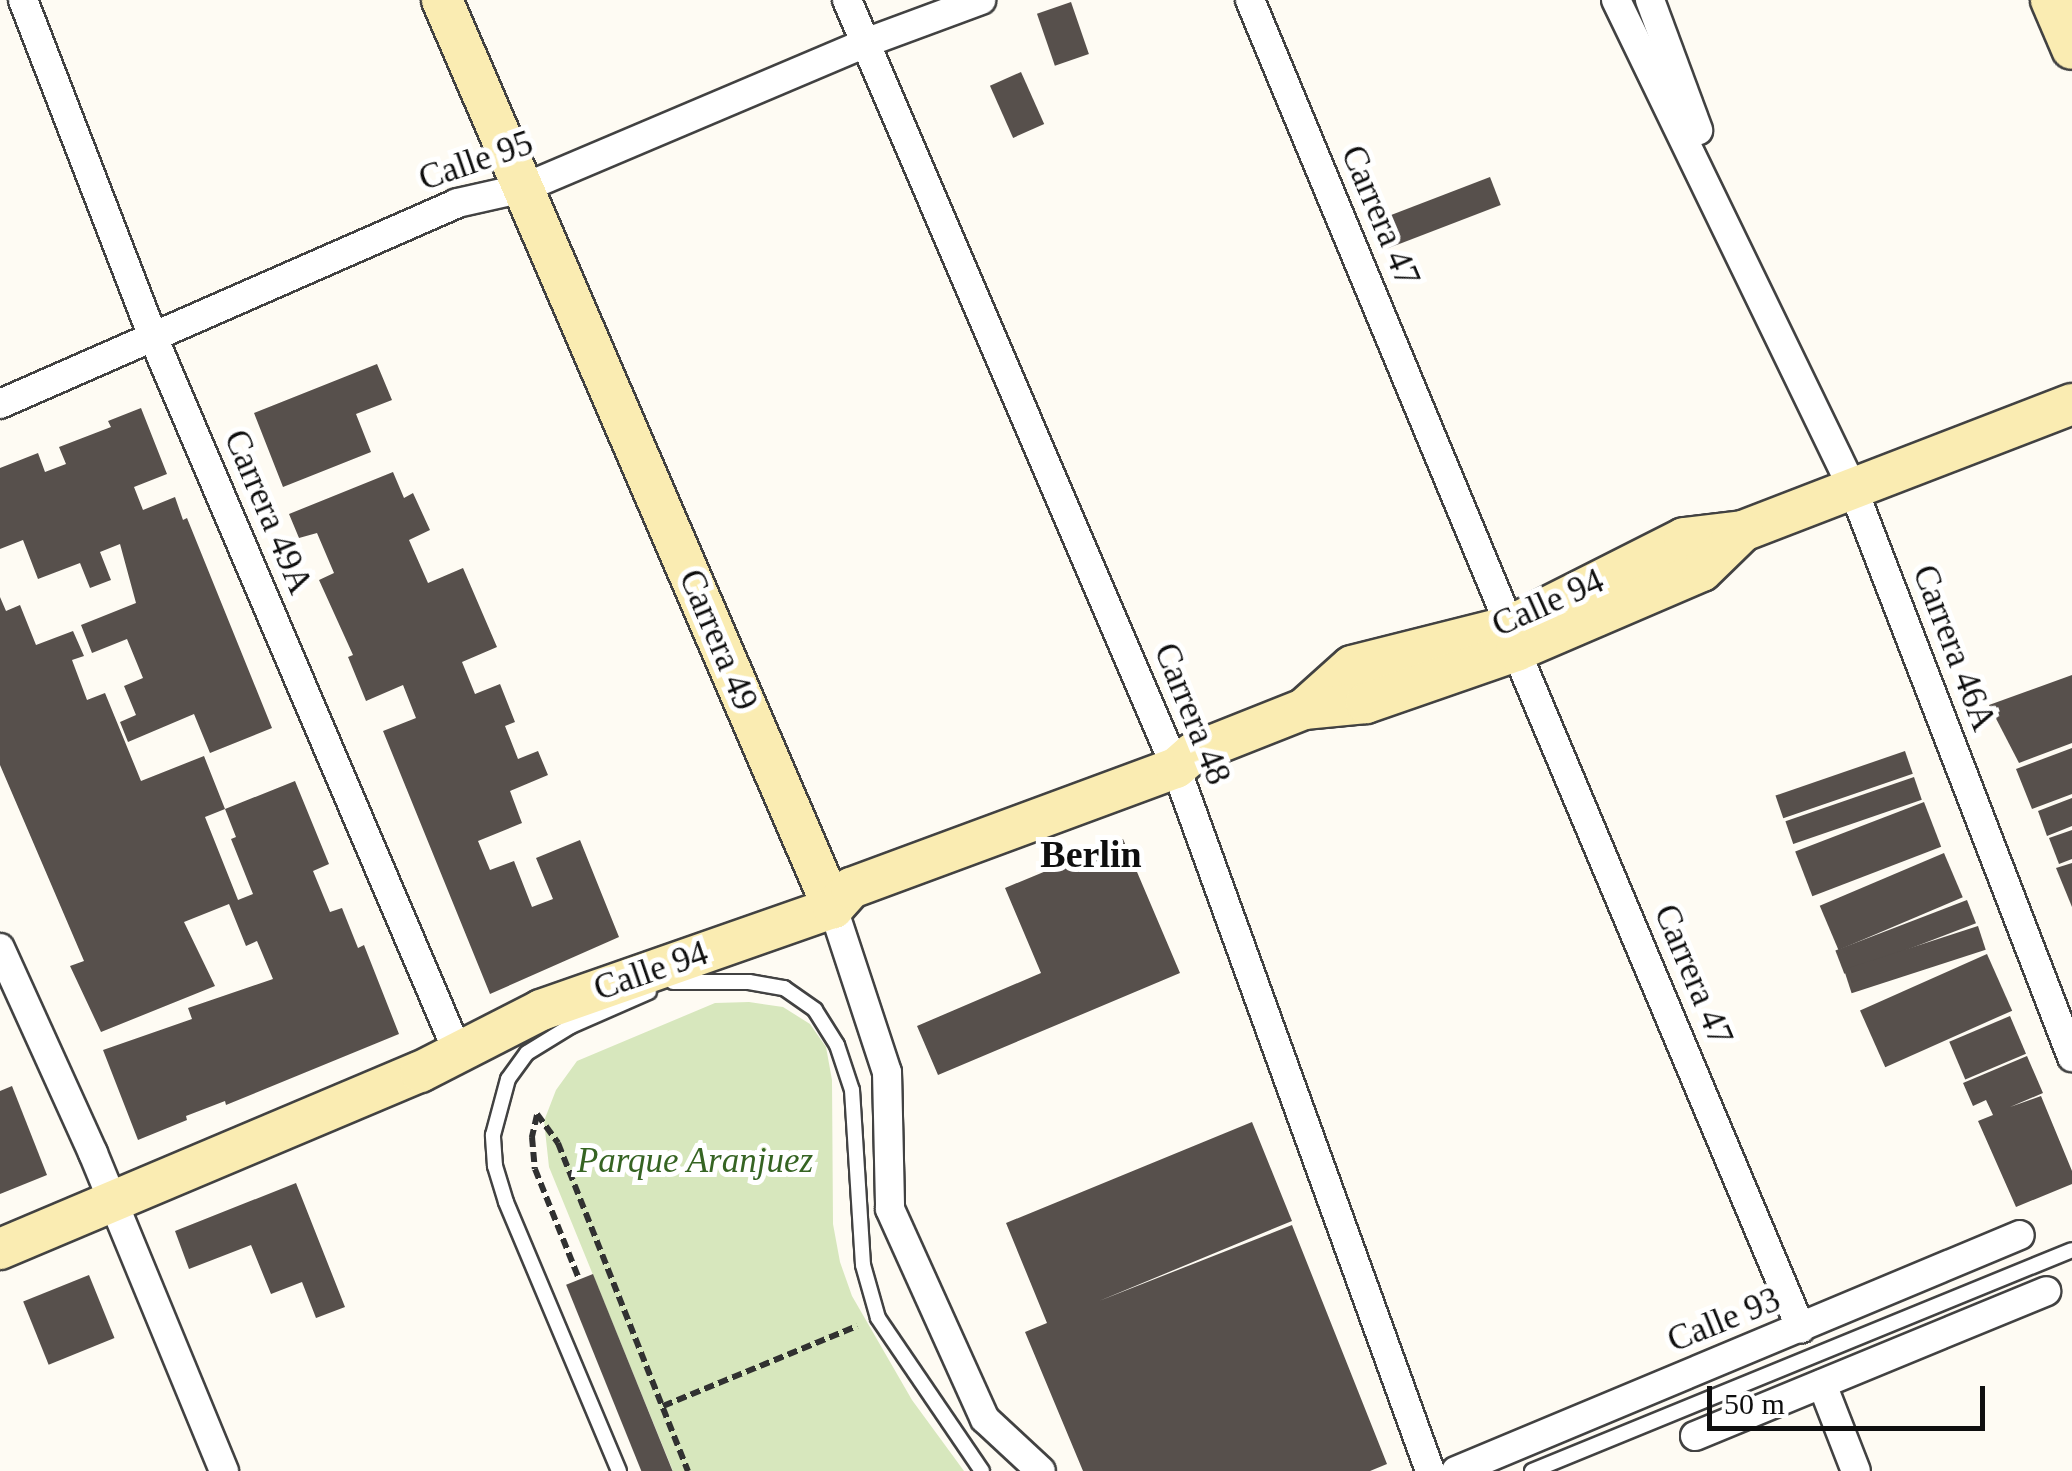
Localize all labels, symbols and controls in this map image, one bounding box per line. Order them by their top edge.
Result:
street label: Calle 95 [414,122,538,200]
street label: Carrera 47 [1332,139,1428,293]
street label: Carrera 49A [215,424,321,600]
street label: Carrera 46A [1903,559,2005,737]
street label: Calle 94 [1486,560,1610,646]
street label: Carrera 49 [670,563,766,717]
street label: Carrera 48 [1145,637,1239,791]
district label: Berlin [1040,832,1142,878]
street label: Carrera 47 [1645,898,1741,1052]
street label: Calle 94 [589,932,713,1010]
park label: Parque Aranjuez [577,1140,813,1182]
street label: Calle 93 [1662,1278,1786,1362]
scale bar [1712,1366,1990,1428]
text: 50 m [1724,1387,1785,1420]

